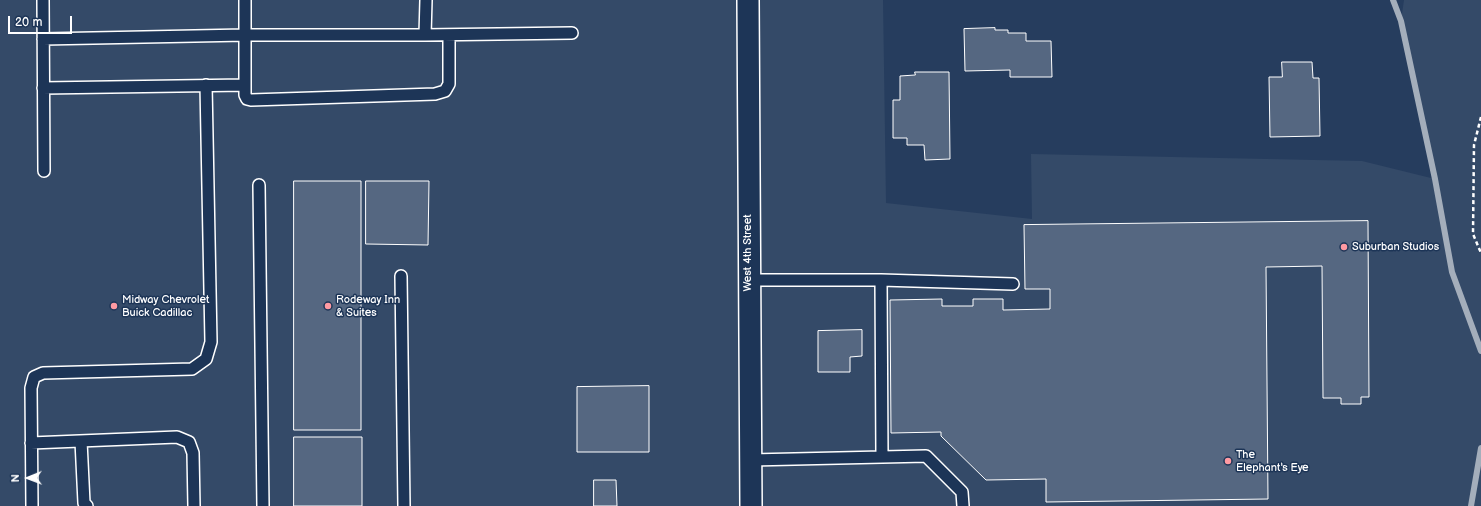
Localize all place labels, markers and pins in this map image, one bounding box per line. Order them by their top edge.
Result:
place label: Suburban Studios [1352,240,1439,254]
marker: Suburban Studios [1339,242,1349,252]
place label: Midway Chevrolet Buick Cadillac [122,293,209,319]
place label: Rodeway Inn & Suites [336,293,400,319]
marker: Midway Chevrolet Buick Cadillac [109,301,119,311]
marker: Rodeway Inn & Suites [323,301,333,311]
place label: The Elephant's Eye [1236,448,1309,474]
marker: The Elephant's Eye [1223,456,1233,466]

